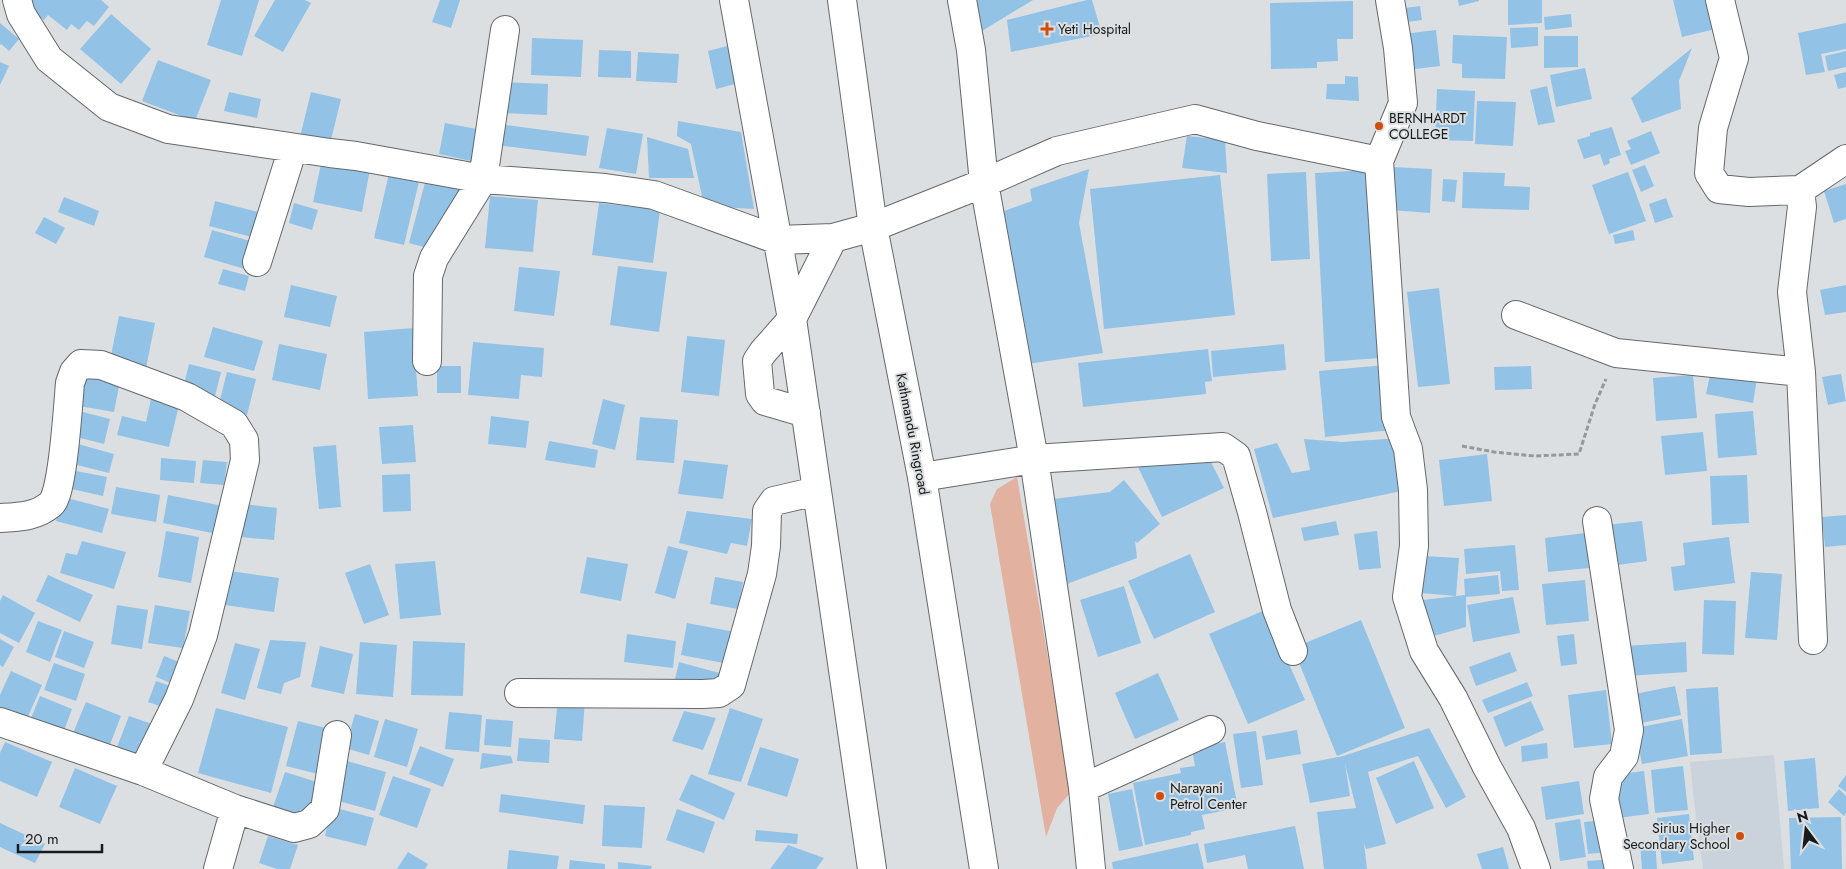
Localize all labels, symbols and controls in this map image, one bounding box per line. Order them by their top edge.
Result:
place label: Yeti Hospital [1058,19,1131,39]
marker: Yeti Hospital [1040,22,1054,36]
place label: BERNHARDT COLLEGE [1389,108,1466,144]
marker: BERNHARDT COLLEGE [1373,120,1385,132]
street label: Kathmandu Ringroad [891,371,935,497]
place label: Narayani Petrol Center [1170,778,1247,814]
marker: Narayani Petrol Center [1154,790,1166,802]
north arrow [1781,804,1831,854]
text: N [1795,805,1811,828]
place label: Sirius Higher Secondary School [1623,818,1730,854]
scale bar [18,822,101,854]
text: 20 m [25,828,59,850]
marker: Sirius Higher Secondary School [1734,830,1746,842]

